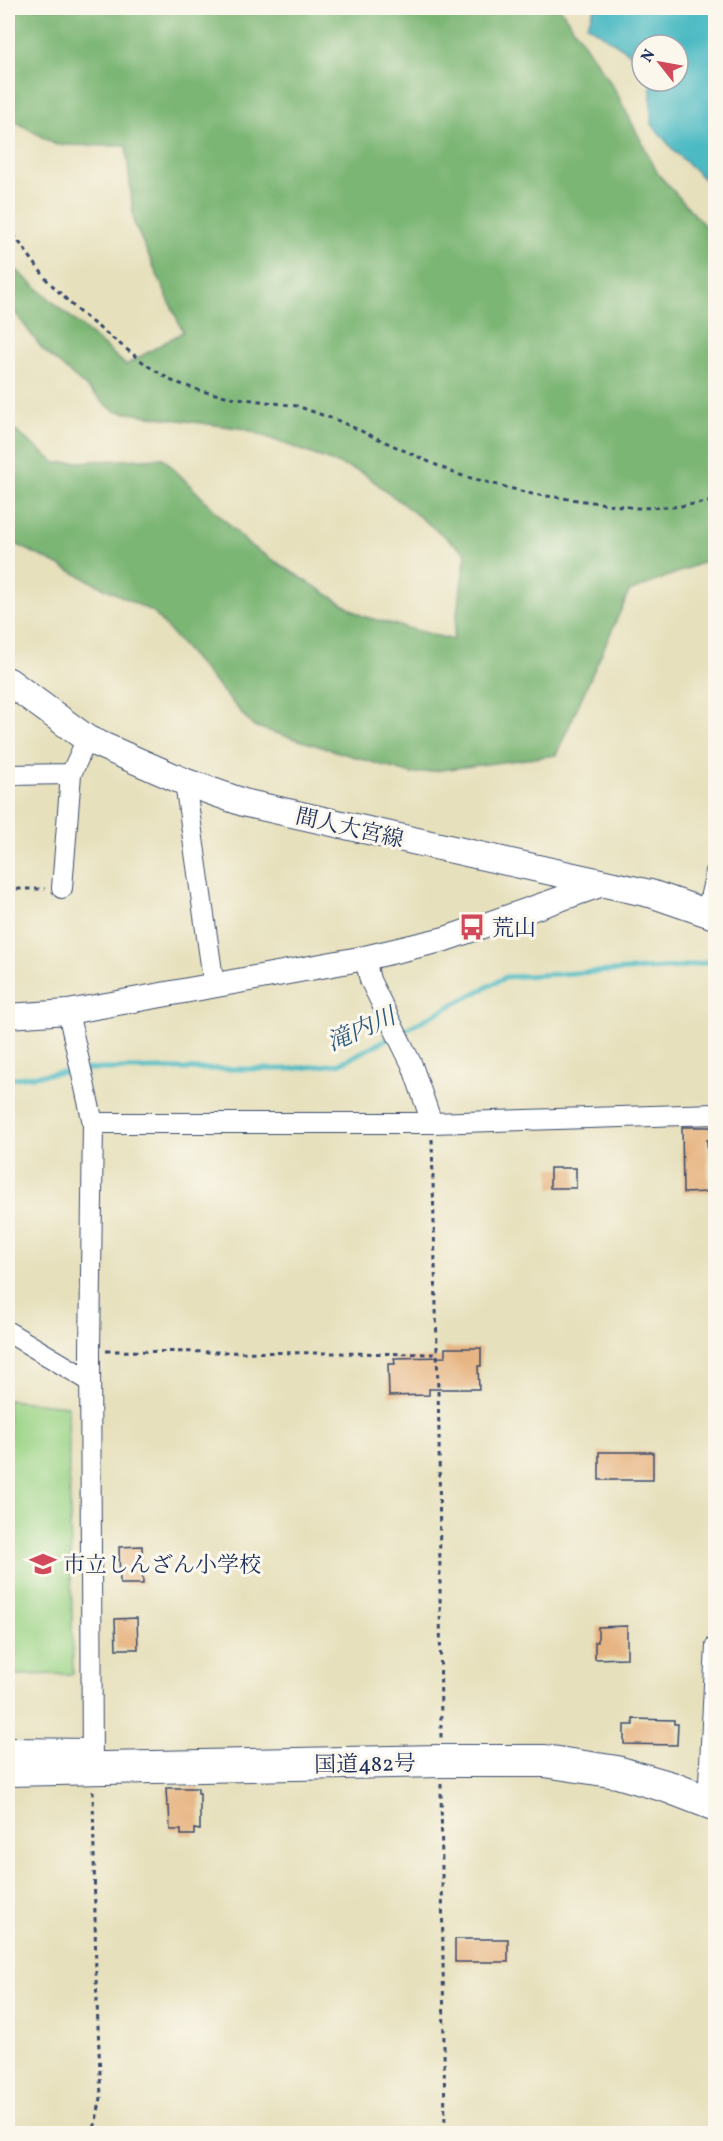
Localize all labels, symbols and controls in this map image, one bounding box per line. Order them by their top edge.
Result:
north arrow [630,33,690,93]
text: N [636,45,661,67]
street label: 間人大宮線 [292,802,407,857]
bus stop icon: 荒山 [457,912,487,942]
place label: 荒山 [492,914,536,945]
water label: 滝内川 [322,999,404,1061]
school or university icon: 市立しんざん小学校 [28,1549,58,1579]
place label: 市立しんざん小学校 [63,1551,261,1582]
street label: 国道482号 [314,1749,416,1782]

